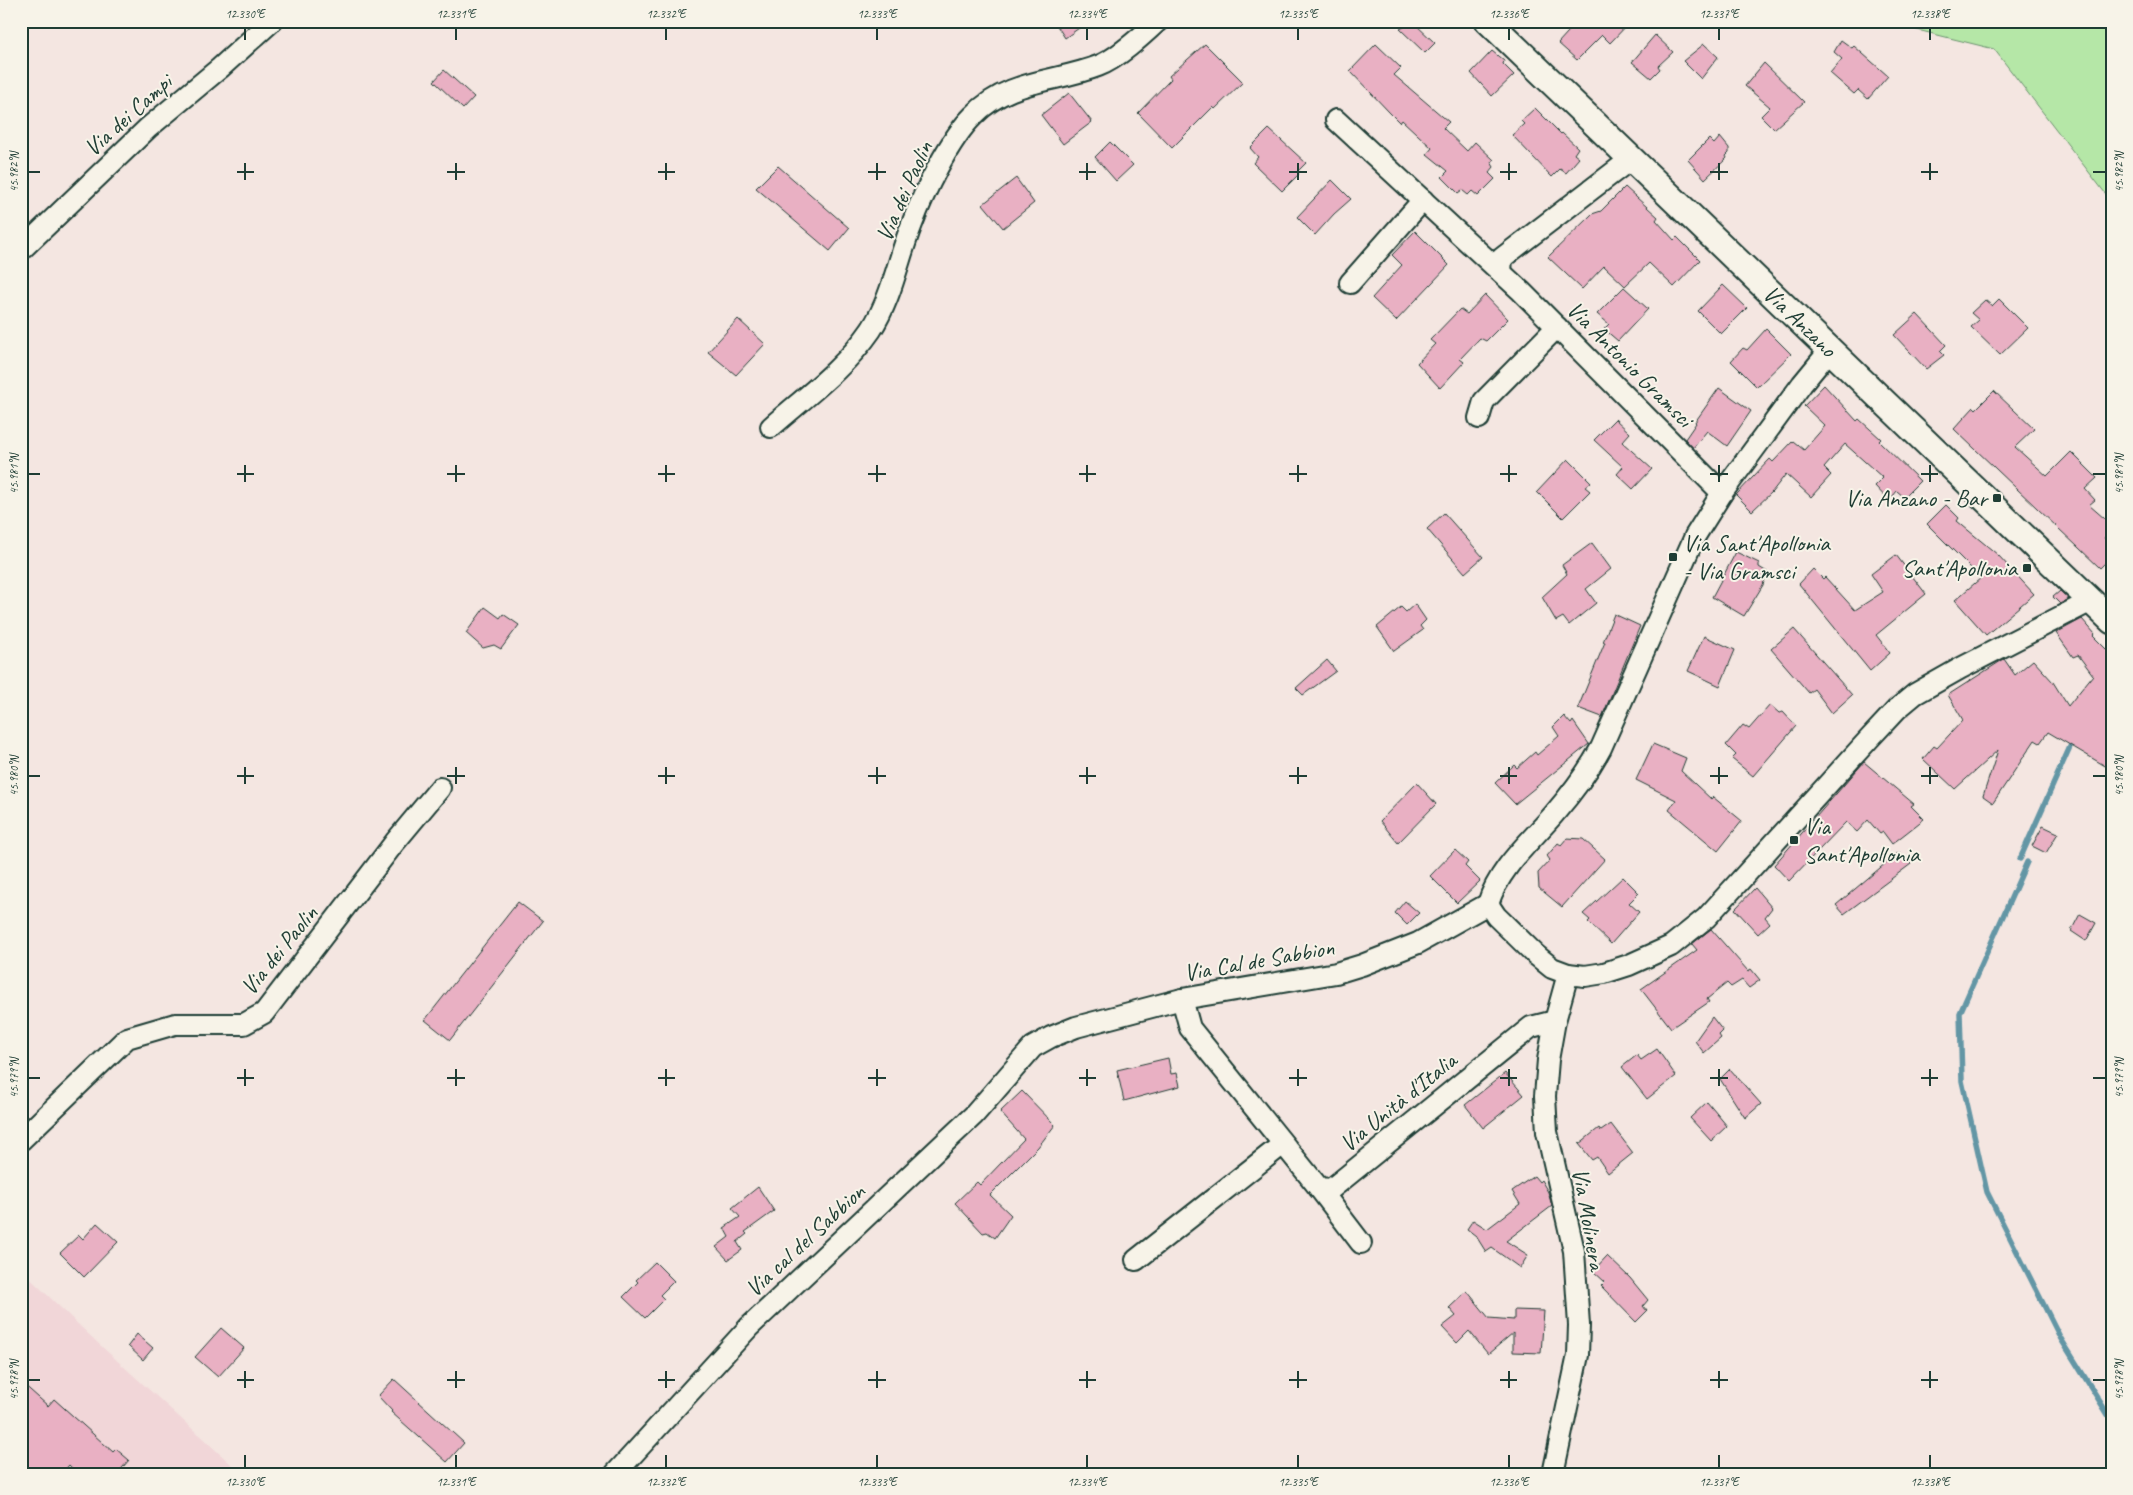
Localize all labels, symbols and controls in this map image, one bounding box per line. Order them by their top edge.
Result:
text: 12.330°E [225,6,266,22]
text: 12.331°E [436,6,477,22]
text: 12.332°E [646,6,687,22]
text: 12.333°E [857,6,898,22]
text: 12.334°E [1067,6,1108,22]
text: 12.335°E [1278,6,1319,22]
text: 12.336°E [1489,6,1530,22]
text: 12.337°E [1699,6,1740,22]
text: 12.338°E [1910,6,1951,22]
street label: Via dei Campi [78,65,181,162]
street label: Via dei Paolin [869,136,939,246]
text: 45.982°N [6,150,22,192]
text: 45.982°N [2111,150,2127,192]
street label: Via Anzano [1757,279,1844,364]
street label: Via Antonio Gramsci [1561,295,1701,435]
text: 45.981°N [6,452,22,494]
text: 45.981°N [2111,452,2127,494]
place label: Via Anzano - Bar [1845,483,1989,513]
marker: Via Anzano - Bar [1991,492,2003,504]
place label: Via Sant'Apollonia - Via Gramsci [1683,528,1831,586]
marker: Via Sant'Apollonia - Via Gramsci [1667,551,1679,563]
place label: Sant'Apollonia [1902,553,2019,583]
marker: Sant'Apollonia [2021,562,2033,574]
text: 45.980°N [6,754,22,796]
text: 45.980°N [2111,754,2127,796]
place label: Via Sant'Apollonia [1804,811,1921,869]
marker: Via Sant'Apollonia [1788,834,1800,846]
street label: Via dei Paolin [234,899,324,1001]
street label: Via Cal de Sabbion [1182,932,1337,988]
street label: Via Unità d'Italia [1334,1044,1464,1158]
text: 45.979°N [6,1056,22,1098]
text: 45.979°N [2111,1056,2127,1098]
street label: Via Molinera [1565,1166,1613,1274]
street label: Via cal del Sabbion [739,1176,872,1303]
text: 45.978°N [6,1358,22,1400]
text: 45.978°N [2111,1358,2127,1400]
text: 12.330°E [225,1474,266,1490]
text: 12.331°E [436,1474,477,1490]
text: 12.332°E [646,1474,687,1490]
text: 12.333°E [857,1474,898,1490]
text: 12.334°E [1067,1474,1108,1490]
text: 12.335°E [1278,1474,1319,1490]
text: 12.336°E [1489,1474,1530,1490]
text: 12.337°E [1699,1474,1740,1490]
text: 12.338°E [1910,1474,1951,1490]

